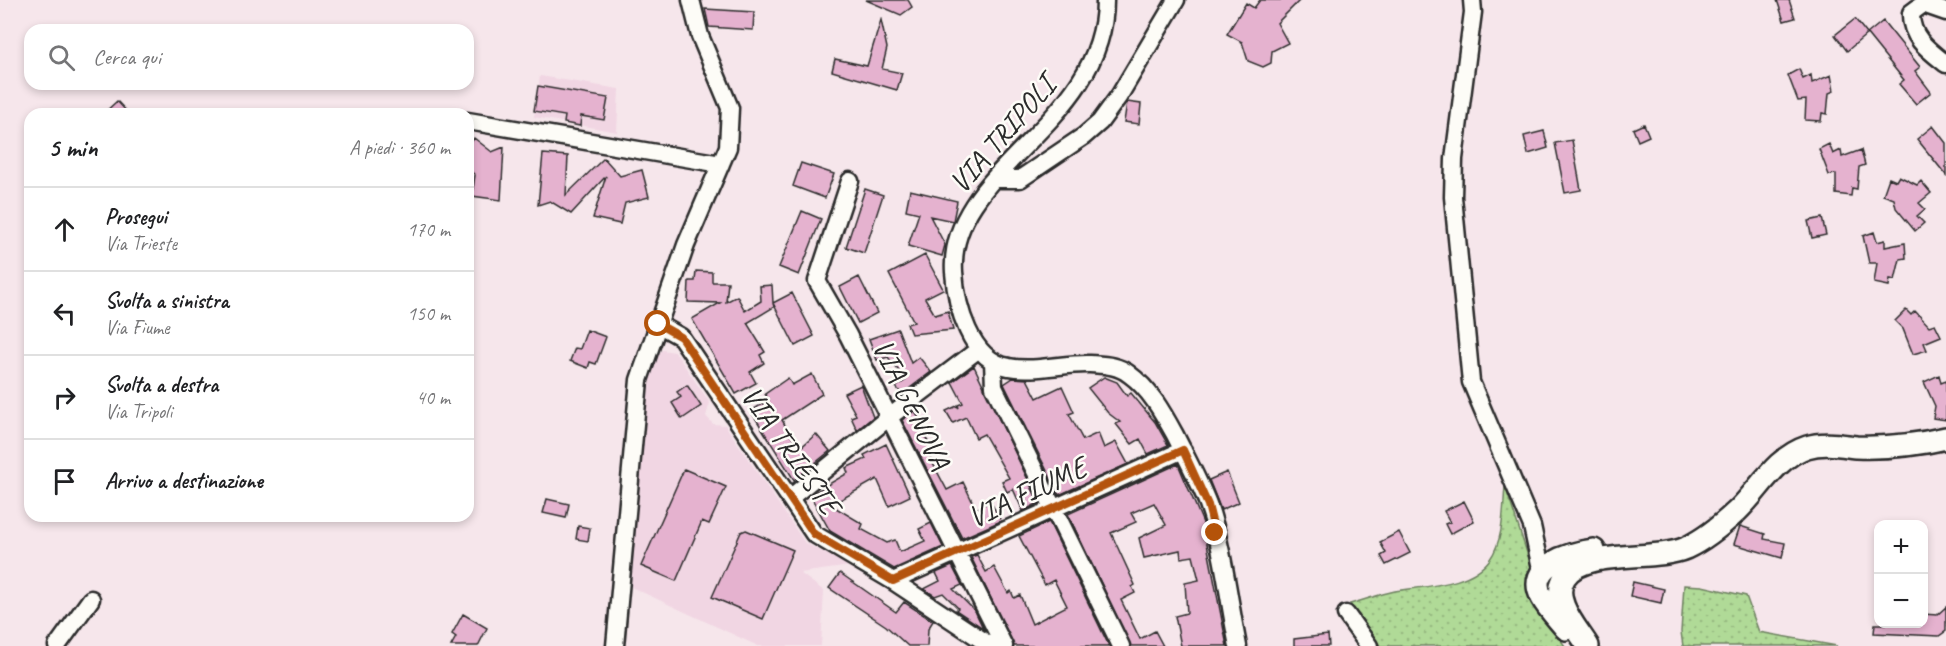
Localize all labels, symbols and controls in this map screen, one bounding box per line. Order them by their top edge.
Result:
search box [24,24,474,90]
icon: search [45,41,78,74]
text: Cerca qui [93,43,161,71]
street label: VIA TRIPOLI [941,63,1067,201]
text: 5 min [48,131,97,164]
text: A piedi · 360 m [349,135,450,160]
text: Prosegui [105,203,167,231]
icon: ahead [48,213,81,246]
text: 170 m [407,217,450,242]
text: Via Trieste [105,231,177,256]
text: Svolta a sinistra [105,287,229,315]
icon: left [48,297,81,330]
text: 150 m [407,301,450,326]
route start [644,310,670,336]
text: Via Fiume [105,315,170,340]
street label: VIA GENOVA [864,333,960,476]
text: Svolta a destra [105,371,218,399]
street label: VIA TRIESTE [733,378,851,525]
icon: right [48,381,81,414]
text: 40 m [416,385,450,410]
text: Via Tripoli [105,399,172,424]
street label: VIA FIUME [961,446,1096,536]
icon: arrive [48,465,81,498]
text: Arrivo a destinazione [105,467,263,495]
route end [1201,519,1227,545]
map controls [1874,520,1928,628]
button: + [1874,520,1928,574]
button: − [1874,574,1928,628]

